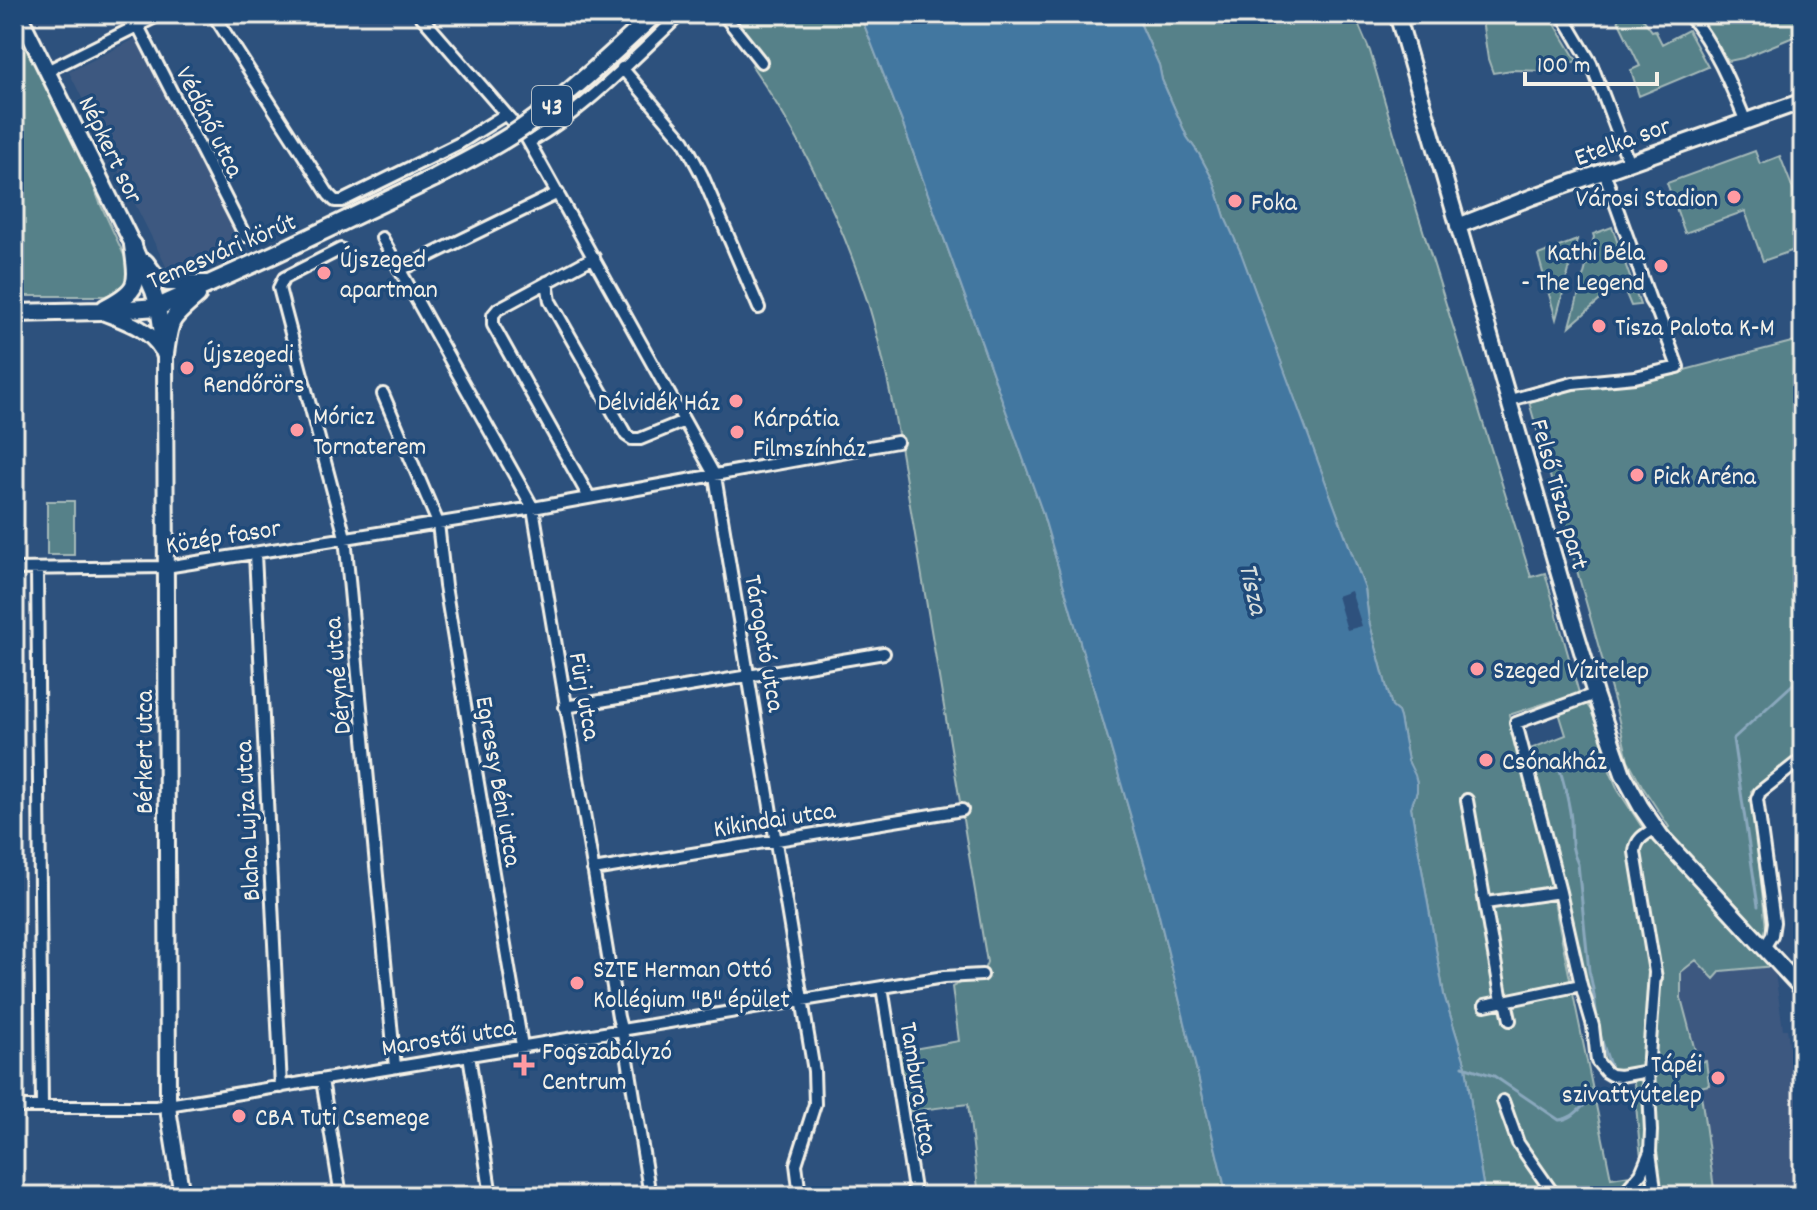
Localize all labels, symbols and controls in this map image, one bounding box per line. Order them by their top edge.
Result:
scale bar [1525,36,1657,86]
text: 100 m [1537,50,1590,84]
street label: Védőnő utca [164,61,252,185]
road number: 43 [532,86,572,126]
street label: Népkert sor [67,91,151,211]
street label: Etelka sor [1570,109,1677,178]
place label: Városi Stadion [1576,182,1718,219]
place label: Foka [1251,186,1298,223]
marker: Városi Stadion [1725,188,1743,206]
marker: Foka [1226,192,1244,210]
street label: Temesvári körút [142,205,303,301]
place label: Kathi Béla - The Legend [1521,236,1646,303]
place label: Újszeged apartman [340,243,438,310]
marker: Kathi Béla - The Legend [1652,257,1670,275]
marker: Újszeged apartman [315,264,333,282]
place label: Tisza Palota K-M [1615,311,1775,348]
marker: Tisza Palota K-M [1590,317,1608,335]
place label: Újszegedi Rendőrörs [203,338,305,405]
marker: Újszegedi Rendőrörs [178,359,196,377]
place label: Délvidék Ház [597,386,720,423]
marker: Délvidék Ház [727,392,745,410]
place label: Móricz Tornaterem [313,400,426,467]
place label: Kárpátia Filmszínház [753,402,866,469]
street label: Felső Tisza part [1518,415,1597,575]
marker: Móricz Tornaterem [288,421,306,439]
marker: Kárpátia Filmszínház [728,423,746,441]
place label: Pick Aréna [1653,460,1757,497]
marker: Pick Aréna [1628,466,1646,484]
street label: Közép fasor [163,511,284,566]
water label: Tisza [1225,559,1276,621]
street label: Tárogató utca [732,572,793,716]
street label: Déryné utca [316,615,363,736]
street label: Fürj utca [557,650,609,744]
place label: Szeged Vízitelep [1493,654,1649,691]
marker: Szeged Vízitelep [1468,660,1486,678]
street label: Bérkert utca [128,689,165,814]
street label: Egressy Béni utca [463,694,530,870]
street label: Blaha Lujza utca [227,739,272,902]
place label: Csónakház [1502,745,1607,782]
marker: Csónakház [1477,751,1495,769]
street label: Kikindai utca [711,793,839,849]
place label: SZTE Herman Ottó Kollégium "B" épület [593,953,790,1020]
marker: SZTE Herman Ottó Kollégium "B" épület [568,974,586,992]
street label: Marostői utca [379,1011,519,1068]
street label: Tambura utca [888,1019,945,1158]
place label: Fogszabályzó Centrum [542,1035,672,1102]
place label: Tápéi szivattyútelep [1562,1048,1702,1115]
marker: Fogszabályzó Centrum [513,1054,535,1076]
marker: Tápéi szivattyútelep [1709,1069,1727,1087]
place label: CBA Tuti Csemege [255,1101,430,1138]
marker: CBA Tuti Csemege [230,1107,248,1125]

